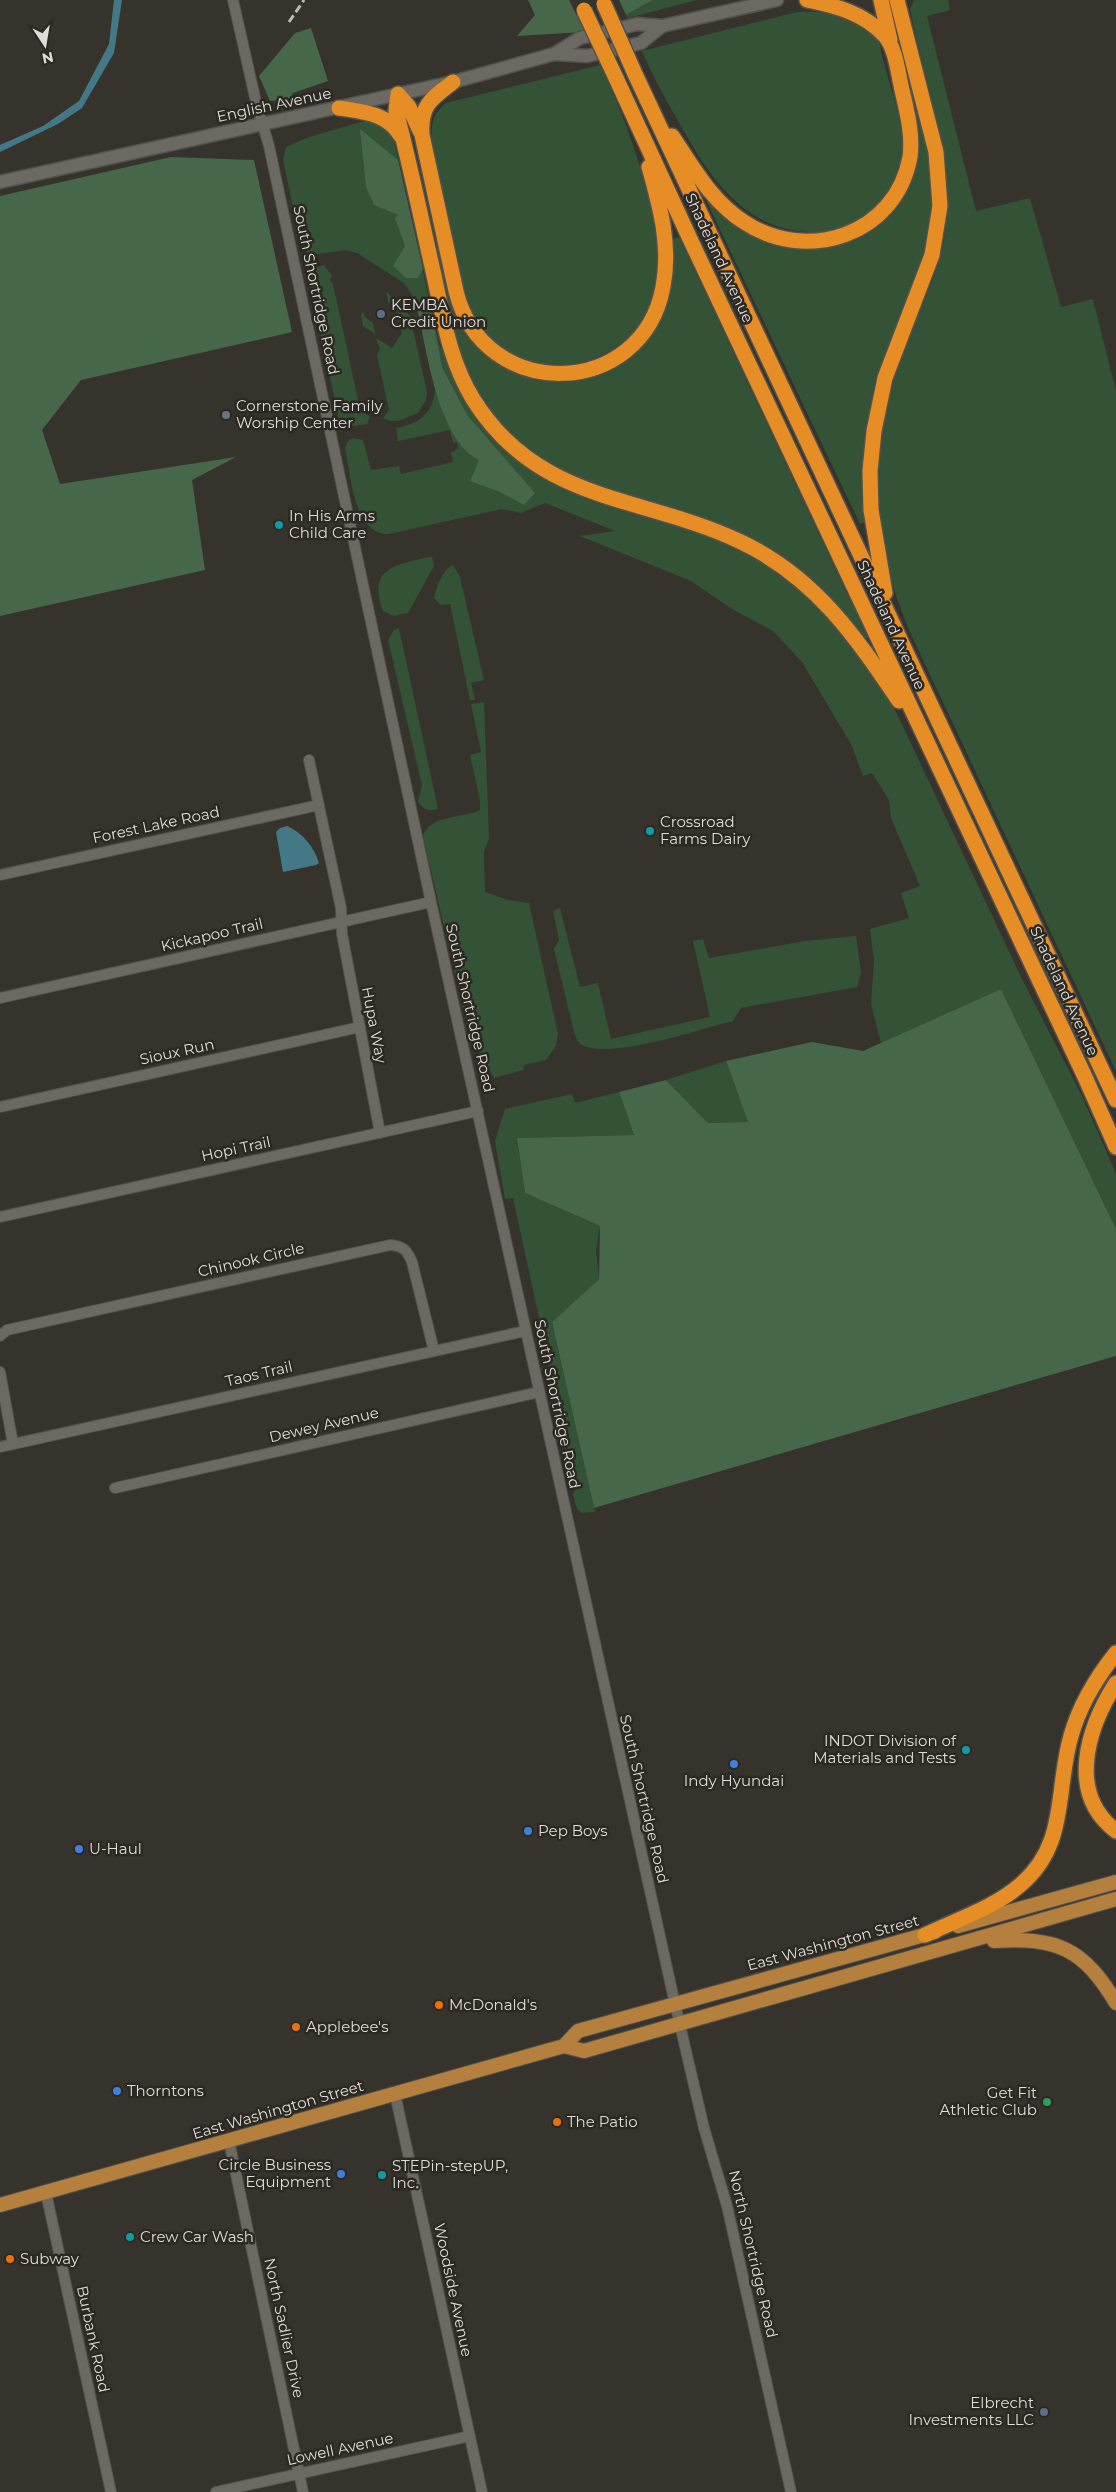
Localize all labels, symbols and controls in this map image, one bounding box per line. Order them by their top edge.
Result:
north arrow [20,20,70,70]
text: N [40,48,55,68]
street label: English Avenue [215,83,333,126]
street label: Shadeland Avenue [681,190,758,326]
street label: South Shortridge Road [289,204,344,376]
place label: KEMBA Credit Union [391,295,486,331]
marker: KEMBA Credit Union [375,308,387,320]
place label: Cornerstone Family Worship Center [236,396,383,432]
marker: Cornerstone Family Worship Center [220,409,232,421]
place label: In His Arms Child Care [289,506,375,542]
marker: In His Arms Child Care [273,519,285,531]
street label: Shadeland Avenue [853,557,930,693]
street label: Forest Lake Road [91,802,221,847]
place label: Crossroad Farms Dairy [660,812,751,848]
marker: Crossroad Farms Dairy [644,825,656,837]
street label: Kickapoo Trail [159,914,265,956]
street label: South Shortridge Road [442,922,499,1094]
street label: Shadeland Avenue [1026,923,1103,1059]
street label: Hupa Way [358,985,391,1066]
street label: Sioux Run [138,1034,216,1069]
street label: Hopi Trail [199,1132,272,1165]
street label: Chinook Circle [196,1238,306,1281]
street label: South Shortridge Road [530,1318,585,1490]
street label: Taos Trail [223,1357,294,1390]
street label: Dewey Avenue [267,1403,381,1446]
street label: South Shortridge Road [616,1713,673,1885]
place label: INDOT Division of Materials and Tests [813,1731,957,1767]
marker: INDOT Division of Materials and Tests [960,1744,972,1756]
marker: Indy Hyundai [728,1758,740,1770]
place label: Indy Hyundai [684,1771,784,1790]
place label: Pep Boys [538,1821,608,1840]
marker: Pep Boys [522,1825,534,1837]
place label: U-Haul [89,1839,142,1858]
marker: U-Haul [73,1843,85,1855]
street label: East Washington Street [745,1910,921,1975]
place label: McDonald's [449,1995,537,2014]
marker: McDonald's [433,1999,445,2011]
place label: Applebee's [306,2017,388,2036]
marker: Applebee's [290,2021,302,2033]
street label: East Washington Street [190,2076,366,2143]
place label: Thorntons [127,2081,204,2100]
place label: Get Fit Athletic Club [940,2083,1037,2119]
marker: Thorntons [111,2085,123,2097]
marker: Get Fit Athletic Club [1041,2096,1053,2108]
place label: The Patio [567,2112,638,2131]
marker: The Patio [551,2116,563,2128]
place label: Circle Business Equipment [219,2155,331,2191]
place label: STEPin-stepUP, Inc. [392,2156,508,2192]
marker: Circle Business Equipment [335,2168,347,2180]
street label: North Shortridge Road [725,2168,782,2340]
marker: STEPin-stepUP, Inc. [376,2169,388,2181]
street label: Woodside Avenue [430,2221,477,2358]
place label: Crew Car Wash [140,2227,254,2246]
marker: Crew Car Wash [124,2231,136,2243]
place label: Subway [20,2249,80,2268]
marker: Subway [4,2253,16,2265]
street label: North Sadlier Drive [260,2256,309,2400]
street label: Burbank Road [73,2284,114,2394]
place label: Elbrecht Investments LLC [909,2393,1034,2429]
marker: Elbrecht Investments LLC [1038,2406,1050,2418]
street label: Lowell Avenue [285,2428,395,2469]

